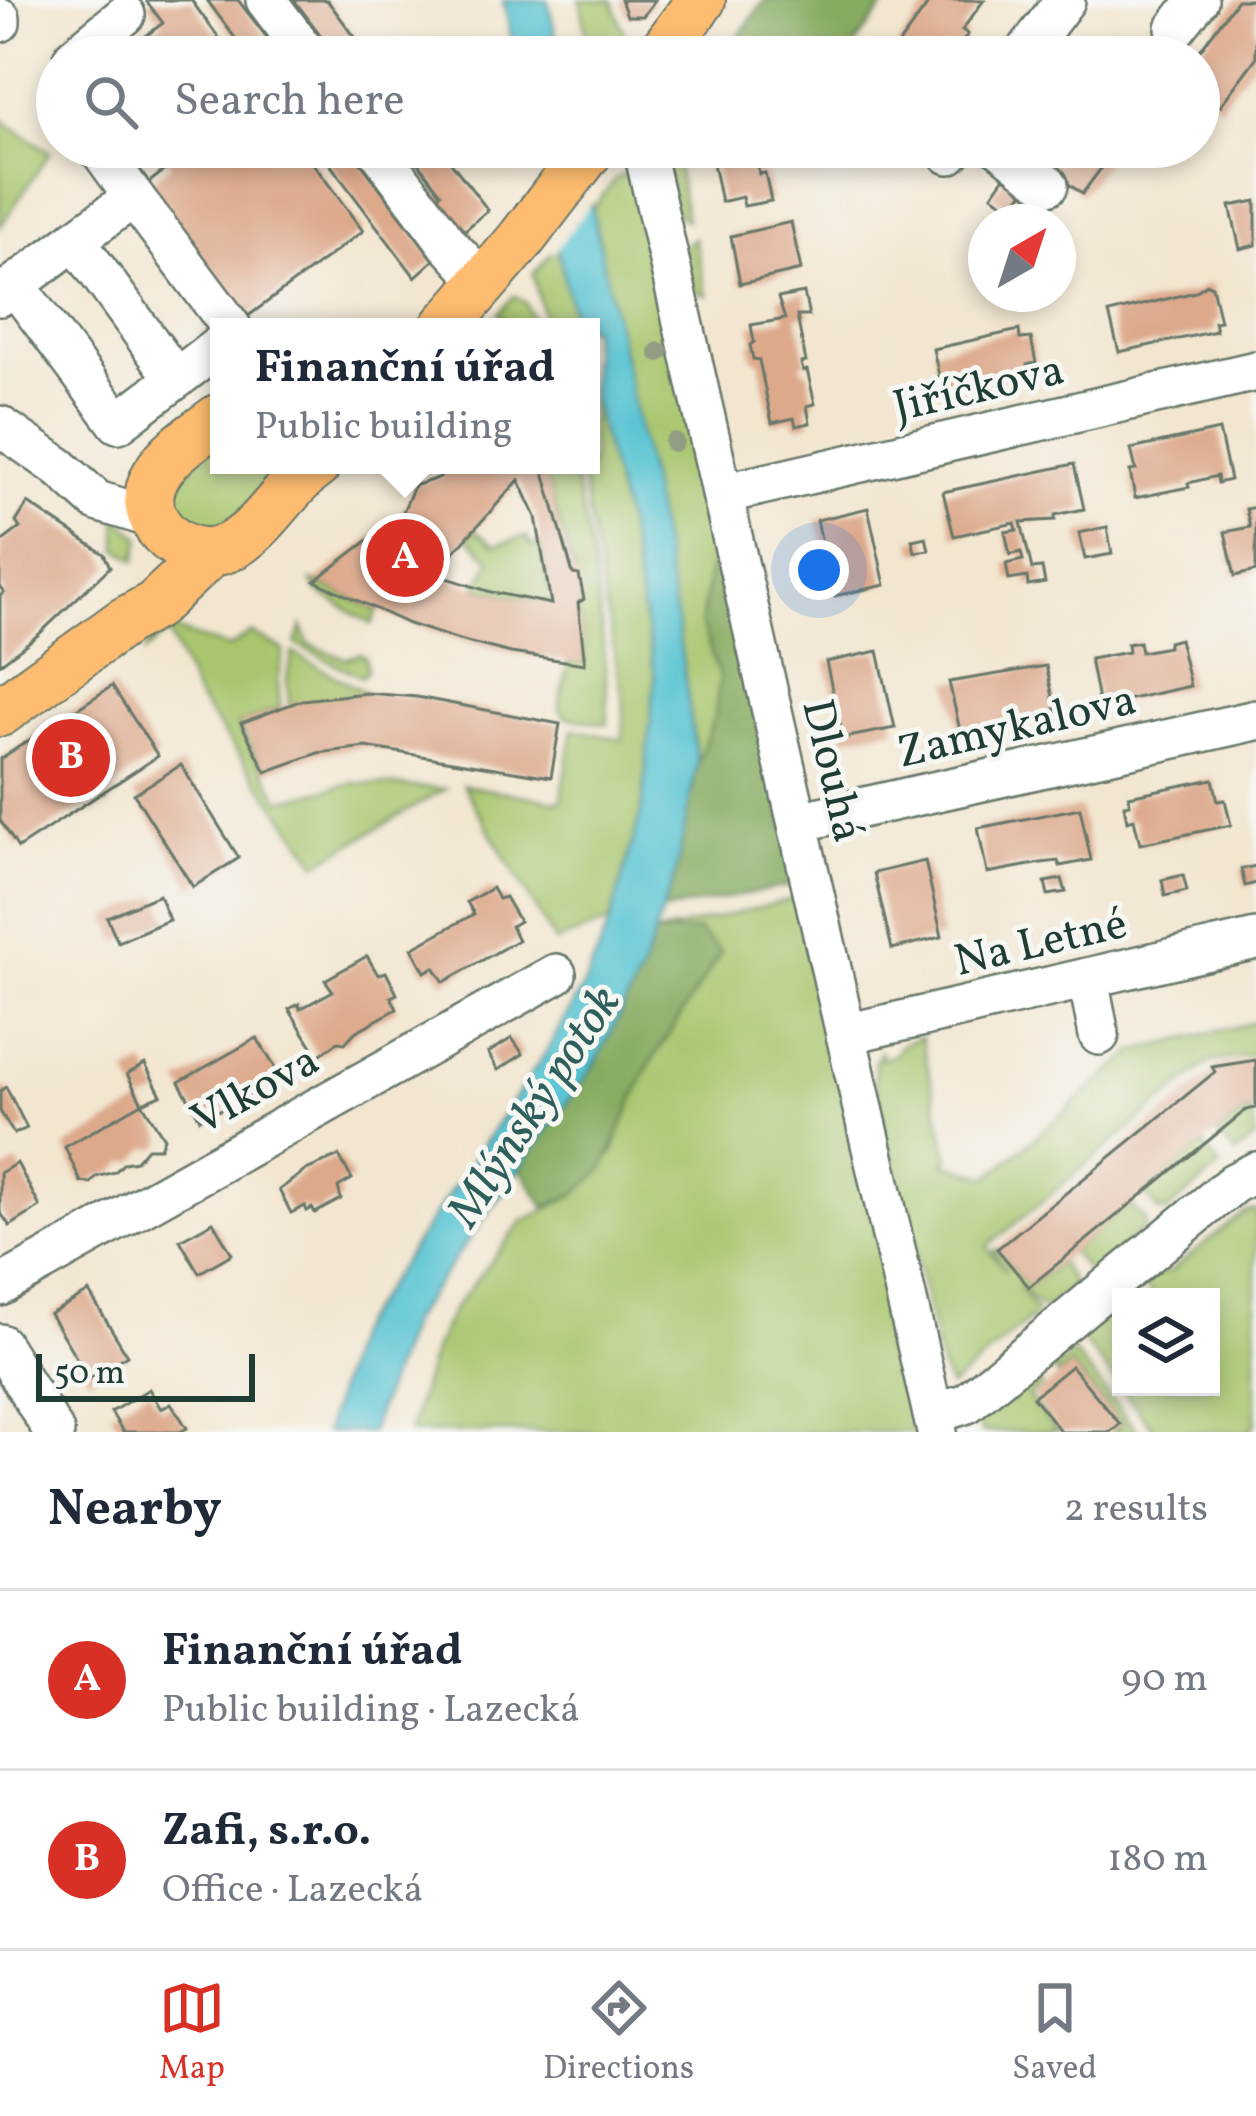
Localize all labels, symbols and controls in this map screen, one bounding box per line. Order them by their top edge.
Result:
search box [36,36,1220,168]
icon: search [78,69,144,135]
text: Search here [174,71,405,134]
north arrow [968,204,1076,312]
popup [210,318,600,474]
text: Finanční úřad [255,338,555,401]
street label: Jiříčkova [888,340,1071,441]
text: Public building [255,401,513,455]
pin: A [366,513,444,603]
your location [789,540,849,600]
street label: Zamykalova [891,670,1143,786]
street label: Dlouhá [784,693,878,849]
pin: B [32,713,110,803]
street label: Na Letné [949,894,1134,995]
water label: Mlýnský potok [432,974,639,1243]
street label: Vlkova [181,1031,332,1153]
map controls [1112,1288,1220,1396]
button: layers [1112,1288,1220,1396]
scale bar [36,1348,255,1401]
text: 50 m [54,1352,125,1398]
text: Nearby [48,1475,222,1546]
text: 2 results [1064,1483,1208,1537]
text: Finanční úřad [162,1621,462,1684]
text: A [73,1653,101,1707]
text: 90 m [1121,1653,1208,1707]
text: Public building · Lazecká [162,1684,580,1738]
text: Zafi, s.r.o. [162,1801,371,1864]
text: B [74,1833,100,1887]
text: 180 m [1107,1833,1208,1887]
text: Office · Lazecká [162,1864,423,1918]
tab: Map [159,1975,225,2093]
tab: Directions [543,1975,694,2093]
tab: Saved [1012,1975,1097,2093]

